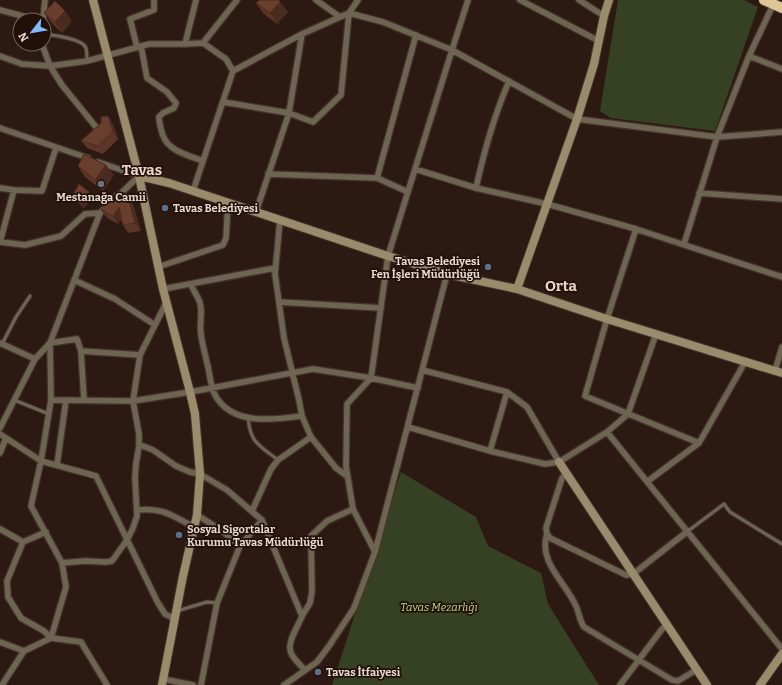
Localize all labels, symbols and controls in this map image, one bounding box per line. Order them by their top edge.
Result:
north arrow [12,12,52,52]
text: N [16,29,32,44]
district label: Tavas [122,161,162,179]
marker: Mestanağa Camii [96,179,106,189]
place label: Mestanağa Camii [56,191,146,204]
place label: Tavas Belediyesi [173,202,258,215]
marker: Tavas Belediyesi [160,203,170,213]
place label: Tavas Belediyesi Fen İşleri Müdürlüğü [371,255,480,281]
marker: Tavas Belediyesi Fen İşleri Müdürlüğü [483,262,493,272]
district label: Orta [545,277,578,295]
place label: Sosyal Sigortalar Kurumu Tavas Müdürlüğü [187,523,323,549]
marker: Sosyal Sigortalar Kurumu Tavas Müdürlüğü [174,530,184,540]
park label: Tavas Mezarlığı [400,601,478,614]
place label: Tavas İtfaiyesi [326,666,401,679]
marker: Tavas İtfaiyesi [313,667,323,677]

